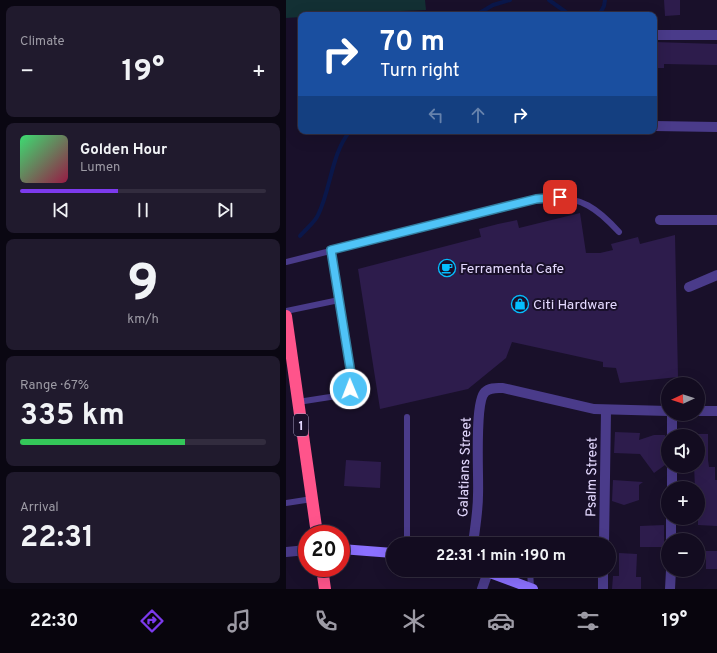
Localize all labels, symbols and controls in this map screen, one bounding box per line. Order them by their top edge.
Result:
text: 70 m [380,25,445,61]
icon: right [314,28,366,80]
text: Climate [20,34,65,50]
text: 19° [122,54,164,91]
text: − [20,59,34,86]
text: + [252,59,266,86]
text: Turn right [380,60,460,83]
icon: left [425,104,447,126]
icon: ahead [467,104,489,126]
icon: right [509,104,531,126]
text: Golden Hour [80,141,167,160]
text: Lumen [80,160,120,176]
pin [543,180,577,214]
icon: arrive [549,186,571,208]
icon: previous [50,199,72,221]
icon: pause [132,199,154,221]
icon: next [214,199,236,221]
text: 9 [127,253,159,319]
cafe icon: Ferramenta Cafe [437,258,457,278]
place label: Ferramenta Cafe [460,261,564,278]
shop icon: Citi Hardware [510,294,530,314]
place label: Citi Hardware [533,297,617,314]
text: km/h [127,312,159,328]
position arrow [329,368,371,410]
north arrow [661,377,705,421]
map controls [661,377,705,577]
text: Range · 67% [20,378,89,394]
text: 335 km [20,398,125,435]
road number: 1 [294,414,308,436]
street label: Galatians Street [455,417,476,517]
button: sound [661,429,705,473]
street label: Psalm Street [583,437,602,517]
button: + [661,481,705,525]
text: Arrival [20,500,59,516]
text: 22:31 [20,520,94,557]
speed limit sign: 20 [298,525,350,577]
button: − [661,533,705,577]
text: 22:31 · 1 min · 190 m [436,547,566,566]
icon: directions [138,607,166,635]
icon: music [225,607,253,635]
icon: phone [312,607,340,635]
icon: climate [400,607,428,635]
icon: car [487,607,515,635]
icon: filters [574,607,602,635]
text: 22:30 [30,610,78,633]
text: 19° [662,610,687,633]

